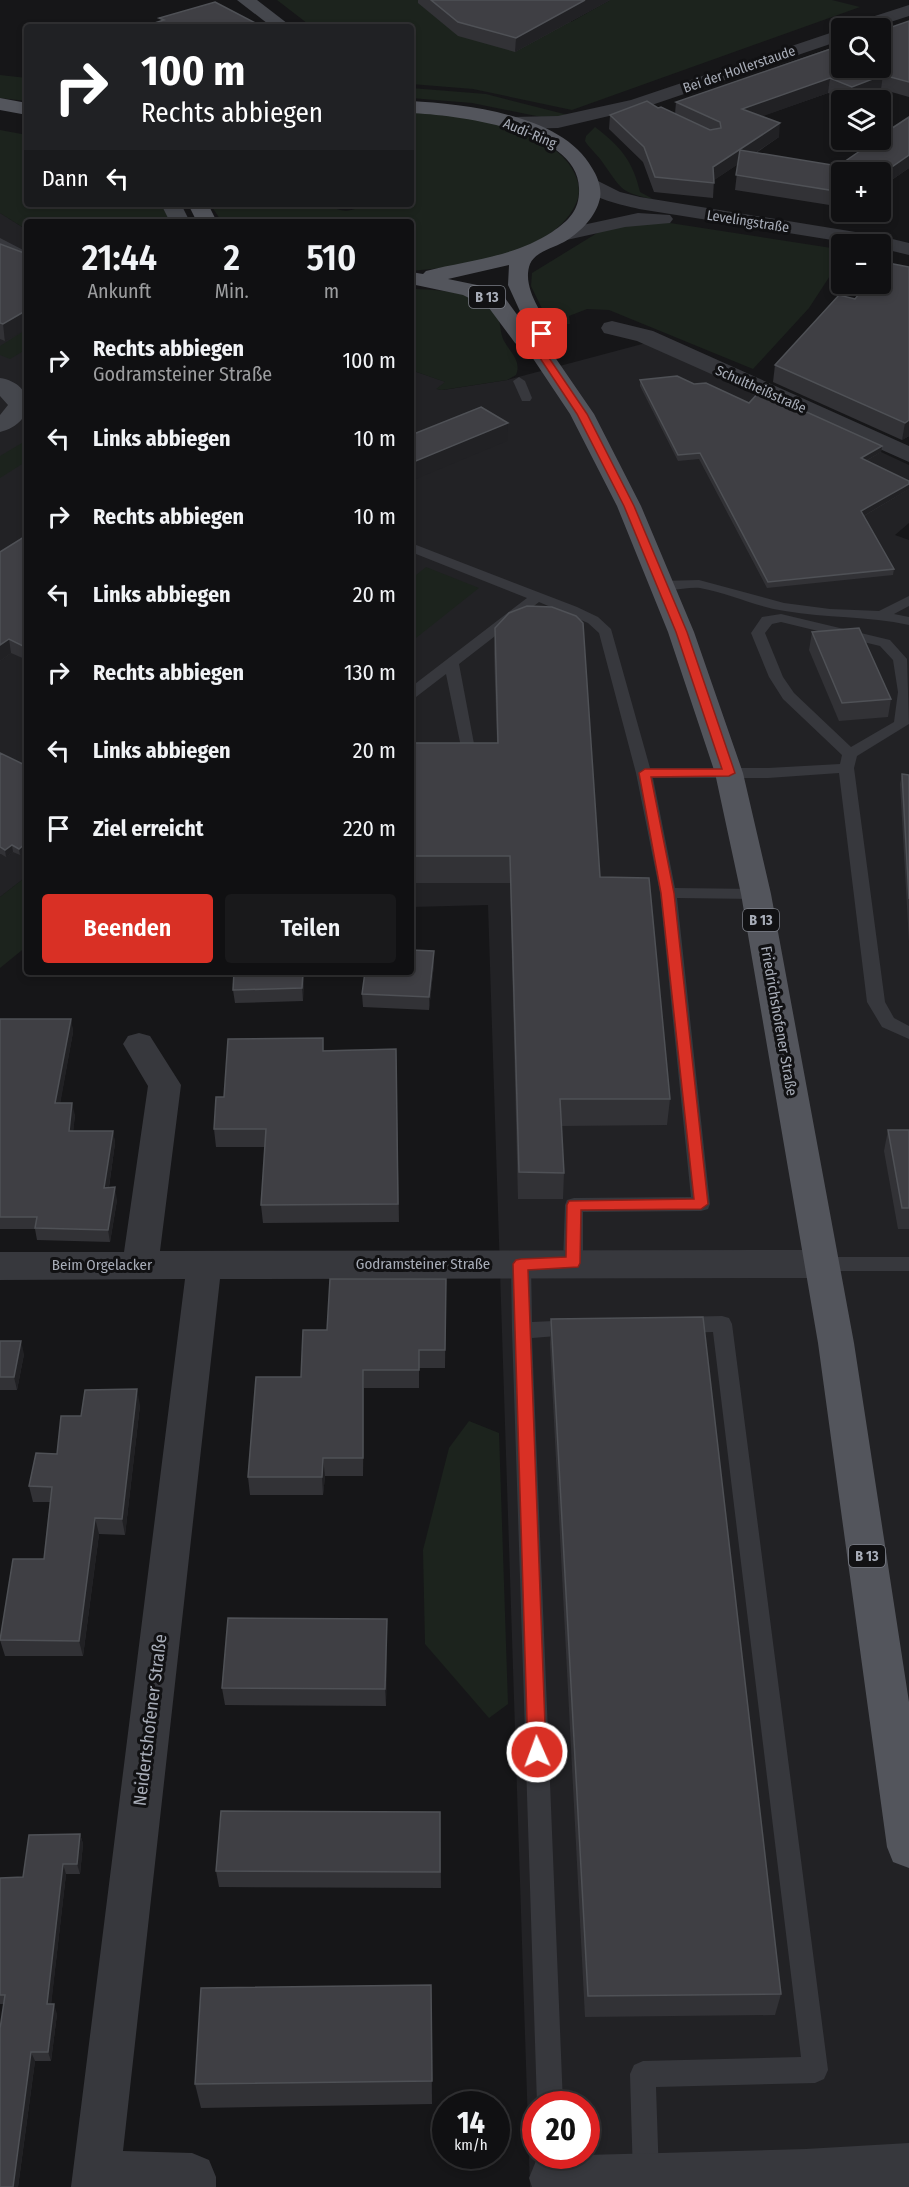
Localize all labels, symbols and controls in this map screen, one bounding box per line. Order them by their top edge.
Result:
map controls [831,18,891,294]
button: search [831,18,891,78]
street label: Bei der Hollerstaude [681,42,798,97]
text: 100 m [141,46,245,96]
icon: right [42,48,120,126]
button: layers [831,90,891,150]
text: Rechts abbiegen [141,97,323,129]
street label: Audi-Ring [501,115,559,152]
icon: left [101,162,134,195]
button: + [831,162,891,222]
text: Dann [42,165,89,192]
street label: Levelingstraße [706,207,790,236]
button: − [831,234,891,294]
text: 21:44 [82,236,157,280]
text: 2 [223,236,240,280]
text: 510 [306,236,356,280]
text: Ankunft [87,279,151,303]
text: Min. [215,279,249,303]
text: m [324,279,339,303]
road number: B 13 [469,286,505,308]
pin [516,308,567,359]
icon: arrive [525,317,558,350]
text: Rechts abbiegen [93,335,244,362]
icon: right [42,344,75,377]
text: 100 m [342,347,396,374]
text: Godramsteiner Straße [93,362,272,386]
street label: Schultheißstraße [713,362,809,417]
icon: left [42,422,75,455]
text: Links abbiegen [93,425,231,452]
text: 10 m [354,425,396,452]
icon: right [42,500,75,533]
text: Rechts abbiegen [93,503,244,530]
text: 10 m [354,503,396,530]
icon: left [42,578,75,611]
text: Links abbiegen [93,581,231,608]
text: 20 m [353,581,396,608]
icon: right [42,656,75,689]
text: Rechts abbiegen [93,659,244,686]
text: 130 m [344,659,396,686]
icon: left [42,734,75,767]
text: Links abbiegen [93,737,231,764]
text: 20 m [353,737,396,764]
icon: arrive [42,812,75,845]
text: Ziel erreicht [93,815,204,842]
text: 220 m [343,815,396,842]
button: Beenden [42,894,213,963]
button: Teilen [225,894,396,963]
road number: B 13 [743,909,779,931]
street label: Friedrichshofener Straße [757,945,801,1097]
street label: Godramsteiner Straße [356,1255,490,1273]
street label: Beim Orgelacker [52,1256,153,1274]
road number: B 13 [849,1545,885,1567]
street label: Neidertshofener Straße [129,1633,171,1807]
position arrow [505,1720,569,1784]
speed limit sign: 20 [522,2091,600,2169]
text: 14 [457,2105,485,2141]
text: km/h [454,2136,488,2154]

